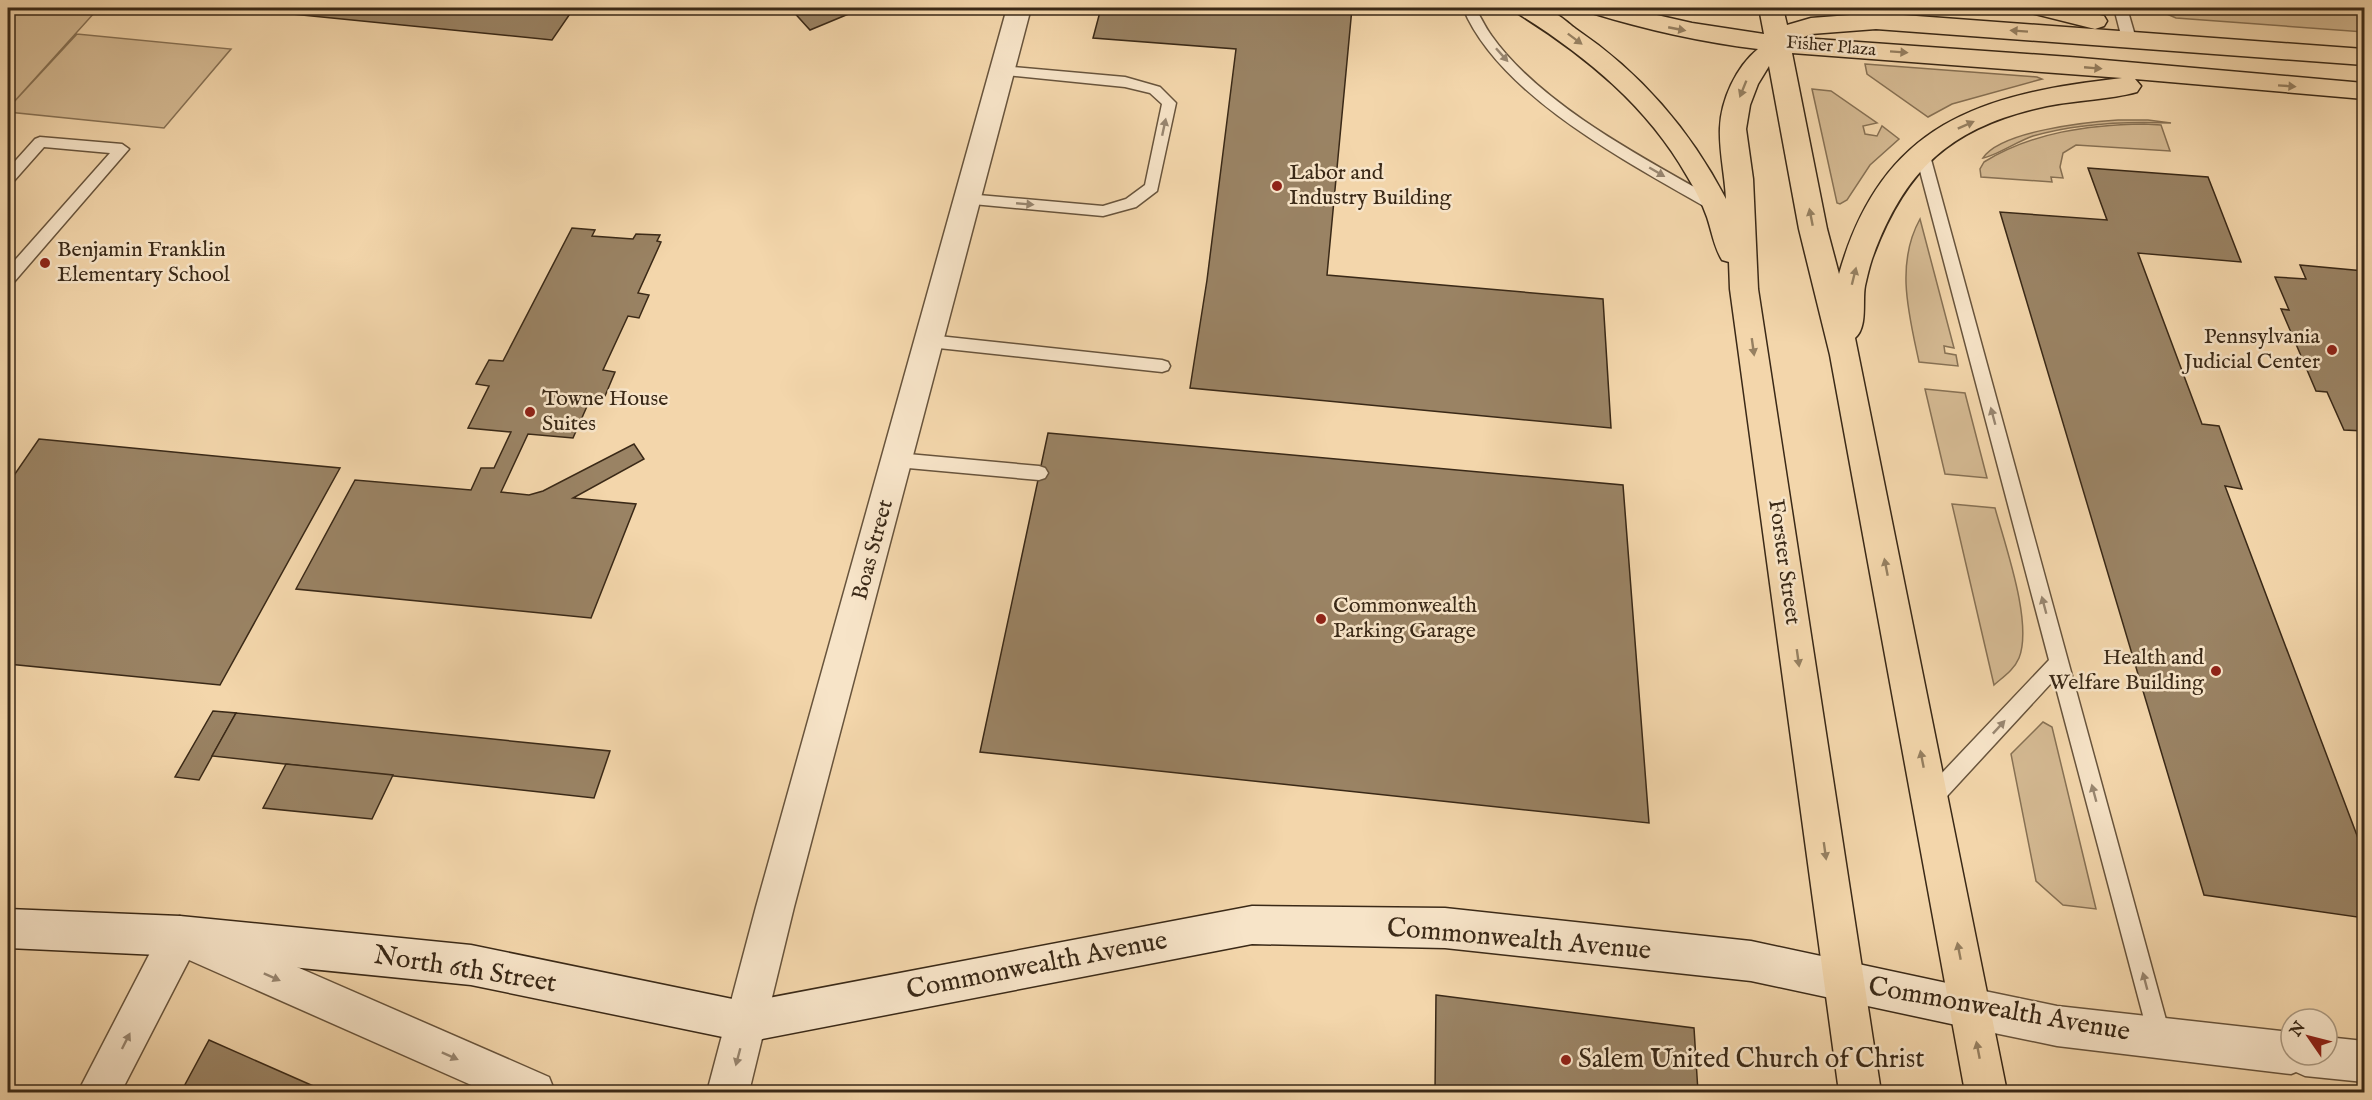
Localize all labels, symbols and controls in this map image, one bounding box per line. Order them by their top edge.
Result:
one-way arrow [1668,25,1687,34]
one-way arrow [2009,26,2028,36]
street label: Fisher Plaza [1785,32,1877,62]
one-way arrow [1566,33,1582,45]
one-way arrow [1889,47,1908,57]
one-way arrow [1495,48,1509,63]
one-way arrow [2083,63,2102,73]
one-way arrow [1738,81,1748,99]
one-way arrow [2278,81,2297,90]
one-way arrow [1160,117,1169,136]
one-way arrow [1958,121,1975,130]
place label: Labor and Industry Building [1289,159,1452,212]
one-way arrow [1649,167,1666,177]
marker: Labor and Industry Building [1270,179,1284,193]
one-way arrow [1015,199,1034,209]
one-way arrow [1806,207,1815,226]
place label: Benjamin Franklin Elementary School [57,236,230,289]
marker: Benjamin Franklin Elementary School [38,256,52,270]
one-way arrow [1849,267,1859,285]
place label: Pennsylvania Judicial Center [2181,323,2320,376]
one-way arrow [1748,338,1757,357]
marker: Pennsylvania Judicial Center [2325,343,2339,357]
place label: Towne House Suites [542,385,668,438]
marker: Towne House Suites [523,405,537,419]
one-way arrow [1988,407,1998,426]
street label: Boas Street [846,496,900,603]
street label: Forster Street [1761,497,1807,627]
one-way arrow [1881,558,1890,577]
place label: Commonwealth Parking Garage [1333,592,1477,645]
one-way arrow [2038,596,2048,614]
marker: Commonwealth Parking Garage [1314,612,1328,626]
place label: Health and Welfare Building [2048,644,2205,697]
one-way arrow [1793,648,1802,667]
marker: Health and Welfare Building [2209,664,2223,678]
one-way arrow [1992,719,2006,734]
one-way arrow [1917,749,1926,768]
one-way arrow [2089,784,2099,802]
one-way arrow [1821,841,1830,860]
street label: Commonwealth Avenue [1385,912,1653,968]
street label: Commonwealth Avenue [904,924,1170,1008]
street label: North 6th Street [371,939,559,1001]
one-way arrow [1954,941,1963,960]
street label: Commonwealth Avenue [1865,970,2133,1050]
one-way arrow [263,972,281,982]
one-way arrow [2140,972,2149,990]
north arrow [2279,1007,2339,1067]
text: N [2286,1018,2311,1042]
one-way arrow [121,1032,130,1049]
one-way arrow [1973,1041,1982,1060]
place label: Salem United Church of Christ [1578,1043,1925,1077]
one-way arrow [732,1048,742,1066]
one-way arrow [441,1051,459,1061]
marker: Salem United Church of Christ [1559,1053,1573,1067]

